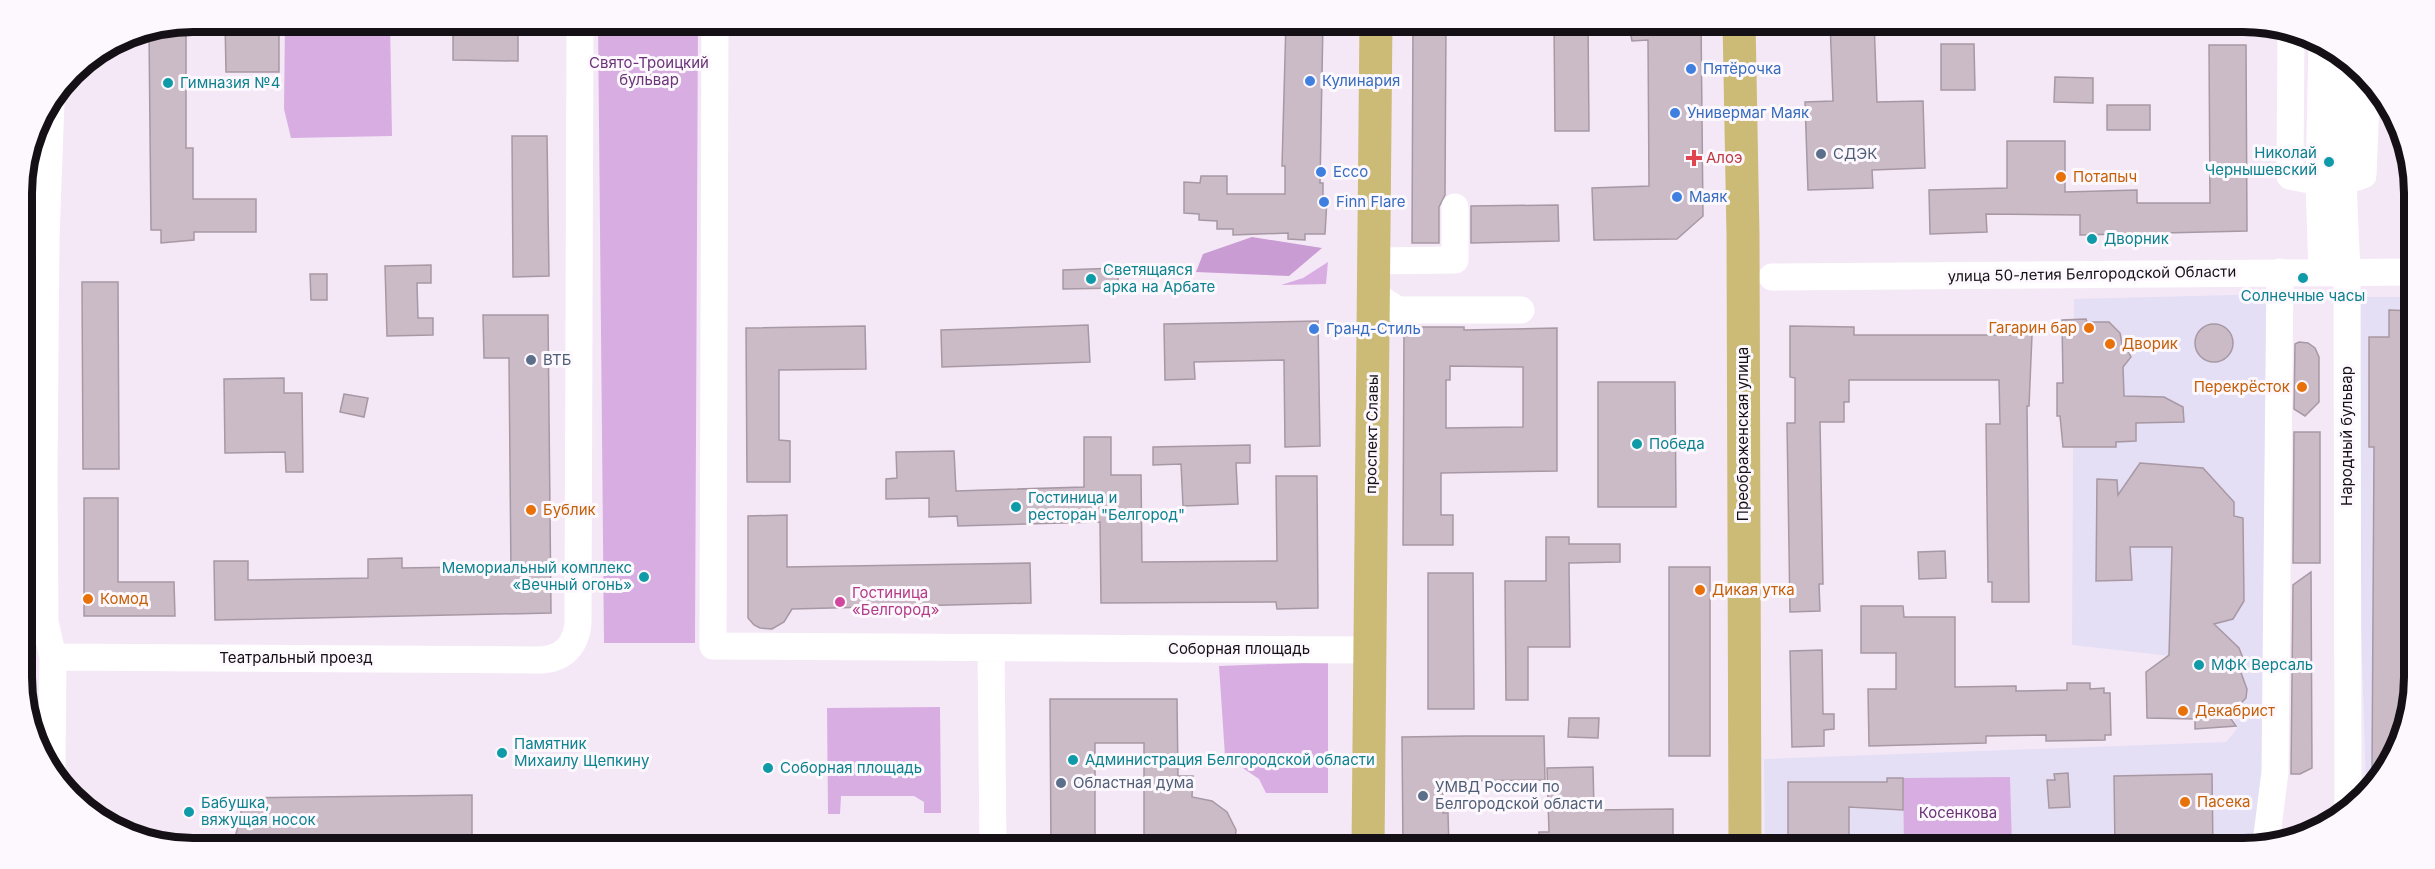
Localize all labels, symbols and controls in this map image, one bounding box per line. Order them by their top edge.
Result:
park label: Свято-Троицкий бульвар [589,53,709,89]
place label: Пятёрочка [1703,59,1782,78]
marker: Пятёрочка [1684,62,1698,76]
place label: Кулинария [1322,71,1400,90]
place label: Гимназия №4 [180,73,280,92]
marker: Кулинария [1303,74,1317,88]
marker: Гимназия №4 [161,76,175,90]
place label: Универмаг Маяк [1687,103,1809,122]
marker: Универмаг Маяк [1668,106,1682,120]
place label: Николай Чернышевский [2205,143,2317,179]
place label: СДЭК [1833,144,1877,163]
marker: СДЭК [1814,147,1828,161]
place label: Алоэ [1706,148,1742,167]
marker: Алоэ [1687,151,1701,165]
marker: Николай Чернышевский [2322,155,2336,169]
place label: Ecco [1333,162,1368,181]
marker: Ecco [1314,165,1328,179]
place label: Потапыч [2073,167,2137,186]
marker: Потапыч [2054,170,2068,184]
place label: Маяк [1689,187,1727,206]
marker: Маяк [1670,190,1684,204]
place label: Finn Flare [1336,192,1406,211]
marker: Finn Flare [1317,195,1331,209]
place label: Дворник [2104,229,2169,248]
marker: Дворник [2085,232,2099,246]
place label: Светящаяся арка на Арбате [1103,260,1215,296]
street label: улица 50-летия Белгородской Области [1947,261,2237,286]
marker: Солнечные часы [2296,271,2310,285]
marker: Светящаяся арка на Арбате [1084,272,1098,286]
place label: Солнечные часы [2241,286,2365,305]
place label: Гагарин бар [1988,318,2077,337]
place label: Гранд-Стиль [1326,319,1421,338]
marker: Гагарин бар [2082,321,2096,335]
marker: Гранд-Стиль [1307,322,1321,336]
place label: Дворик [2122,334,2178,353]
marker: Дворик [2103,337,2117,351]
street label: Преображенская улица [1733,347,1752,521]
place label: ВТБ [543,350,571,369]
marker: ВТБ [524,353,538,367]
street label: Народный бульвар [2337,366,2356,506]
street label: проспект Славы [1361,374,1382,494]
place label: Перекрёсток [2194,377,2290,396]
marker: Перекрёсток [2295,380,2309,394]
place label: Победа [1649,434,1705,453]
marker: Победа [1630,437,1644,451]
place label: Гостиница и ресторан "Белгород" [1028,488,1185,524]
place label: Бублик [543,500,596,519]
marker: Гостиница и ресторан "Белгород" [1009,500,1023,514]
marker: Бублик [524,503,538,517]
place label: Мемориальный комплекс «Вечный огонь» [442,558,632,594]
marker: Мемориальный комплекс «Вечный огонь» [637,570,651,584]
place label: Дикая утка [1712,580,1795,599]
place label: Гостиница «Белгород» [852,583,939,619]
marker: Дикая утка [1693,583,1707,597]
place label: Комод [100,589,148,608]
marker: Комод [81,592,95,606]
marker: Гостиница «Белгород» [833,595,847,609]
street label: Соборная площадь [1168,639,1310,658]
street label: Театральный проезд [219,648,373,667]
place label: МФК Версаль [2211,655,2313,674]
marker: МФК Версаль [2192,658,2206,672]
place label: Декабрист [2195,701,2275,720]
marker: Декабрист [2176,704,2190,718]
place label: Памятник Михаилу Щепкину [514,734,650,770]
marker: Памятник Михаилу Щепкину [495,746,509,760]
place label: Администрация Белгородской области [1085,750,1375,769]
marker: Администрация Белгородской области [1066,753,1080,767]
place label: Соборная площадь [780,758,922,777]
marker: Соборная площадь [761,761,775,775]
place label: Областная дума [1073,773,1194,792]
marker: Областная дума [1054,776,1068,790]
place label: УМВД России по Белгородской области [1435,777,1603,813]
marker: УМВД России по Белгородской области [1416,789,1430,803]
place label: Пасека [2197,792,2250,811]
place label: Бабушка, вяжущая носок [201,793,316,829]
marker: Пасека [2178,795,2192,809]
park label: Косенкова [1919,803,1997,822]
marker: Бабушка, вяжущая носок [182,805,196,819]

